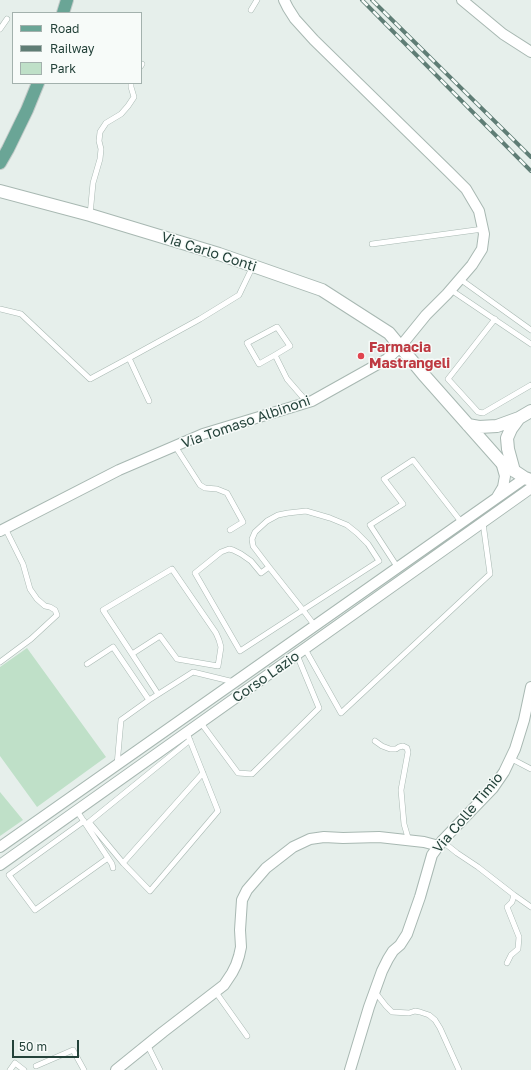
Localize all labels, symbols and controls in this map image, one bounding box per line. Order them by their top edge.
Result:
legend [12,12,142,84]
text: Road [50,21,79,36]
text: Railway [50,41,95,56]
text: Park [50,61,76,76]
street label: Via Carlo Conti [159,229,259,275]
place label: Farmacia Mastrangeli [369,340,450,372]
marker: Farmacia Mastrangeli [356,351,366,361]
street label: Via Tomaso Albinoni [179,392,313,452]
street label: Corso Lazio [229,648,303,706]
street label: Via Colle Timio [429,769,507,857]
scale bar [14,1032,81,1058]
text: 50 m [19,1039,47,1054]

